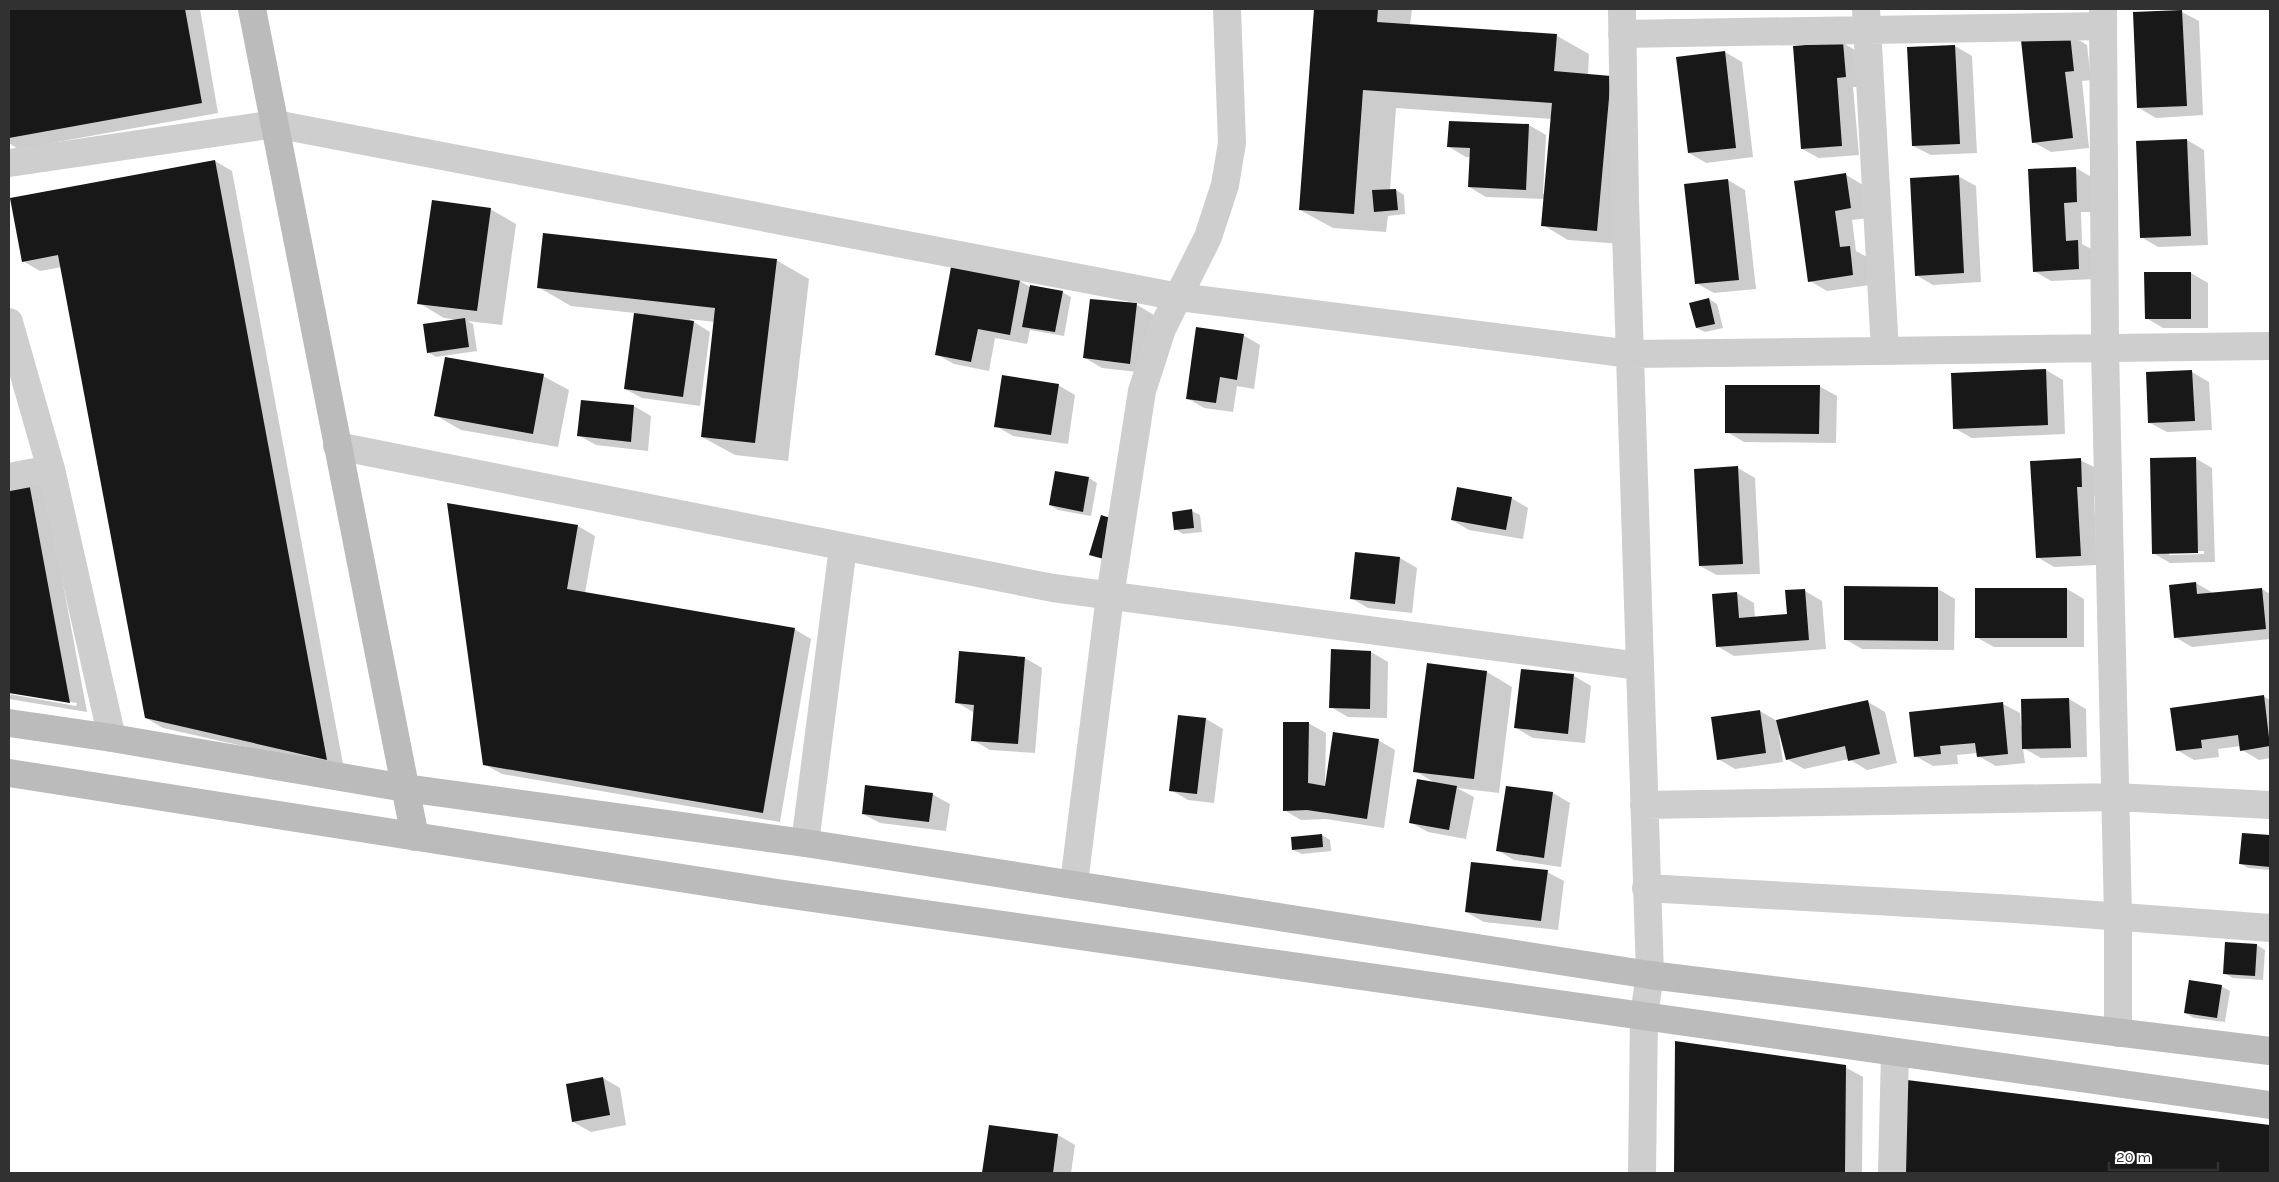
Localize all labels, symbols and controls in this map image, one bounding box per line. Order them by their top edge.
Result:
scale bar [2109,1140,2218,1172]
text: 20 m [2116,1148,2151,1166]

